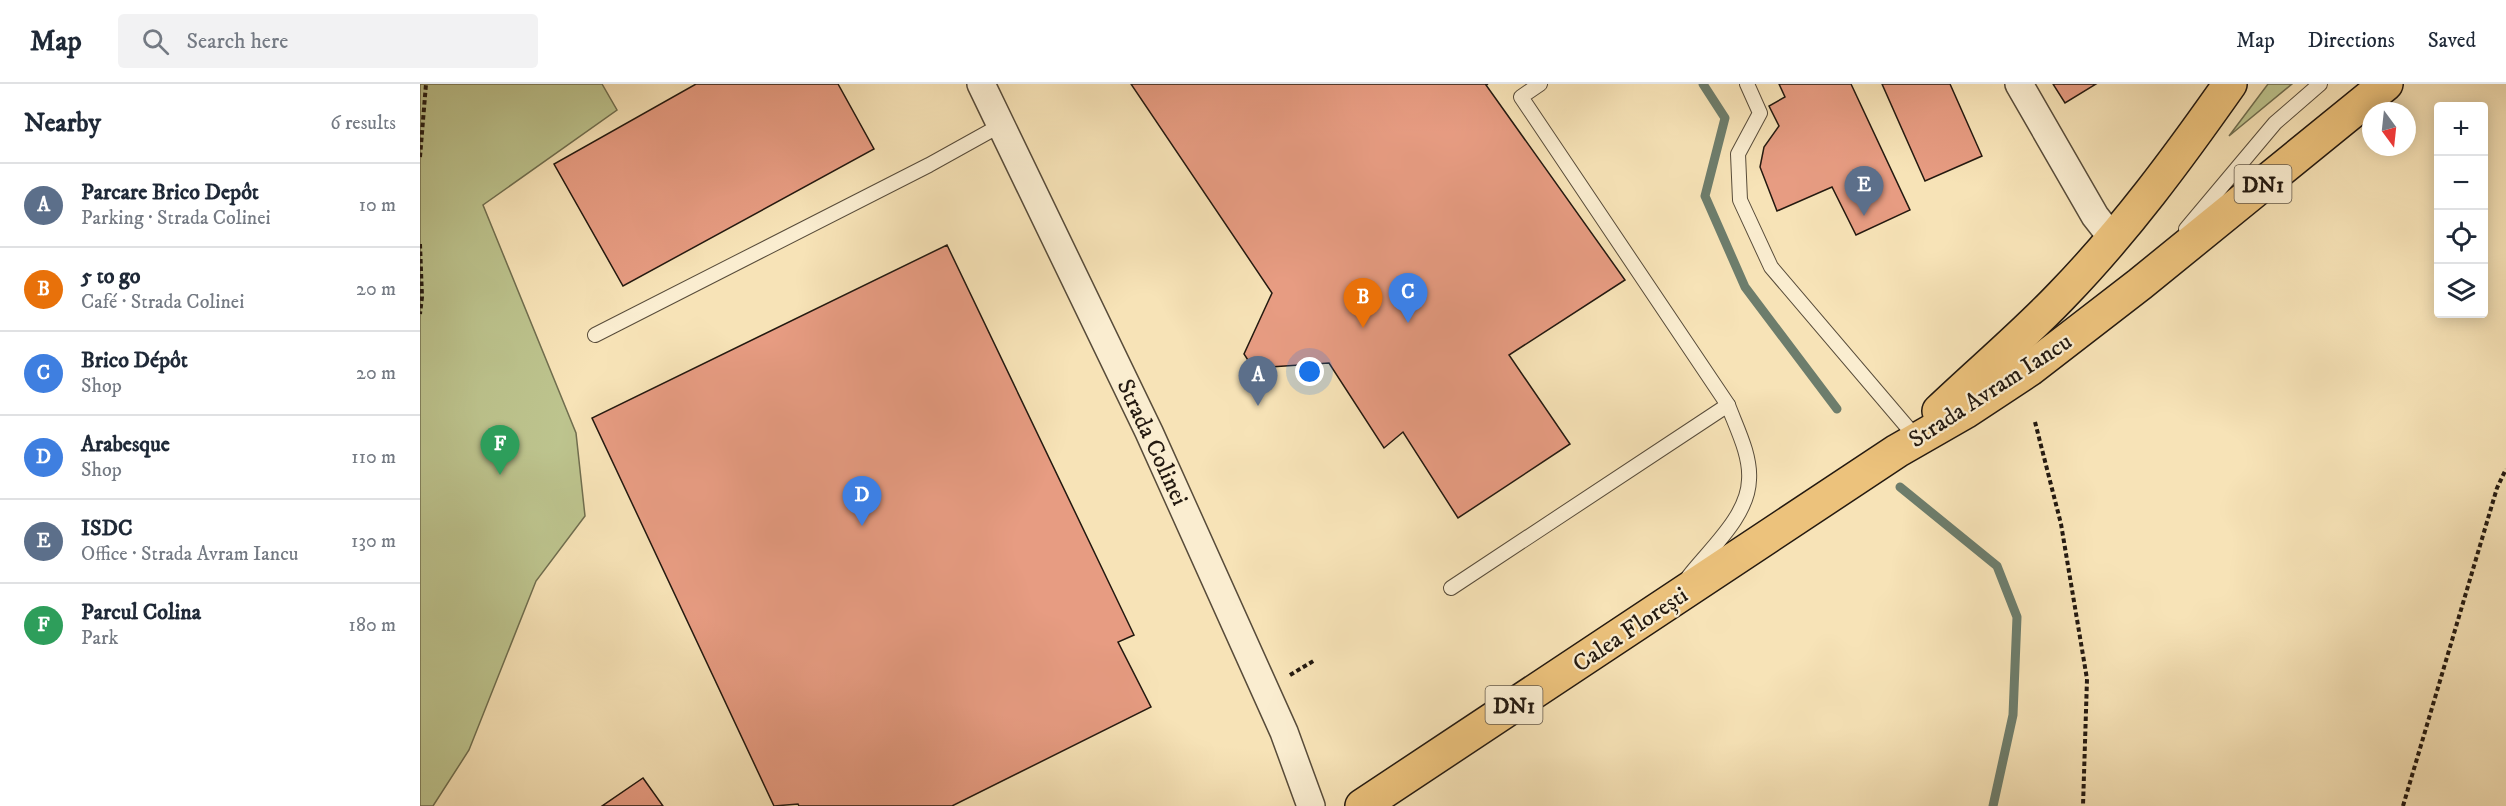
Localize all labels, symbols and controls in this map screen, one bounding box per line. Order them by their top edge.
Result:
search box [118,14,538,68]
text: Map [30,24,82,59]
icon: search [139,25,172,58]
text: Search here [187,28,288,55]
text: Map [2236,28,2275,54]
text: Directions [2308,28,2395,54]
text: Saved [2428,28,2476,54]
north arrow [2362,102,2416,156]
map controls [2434,102,2488,318]
button: + [2434,102,2488,156]
text: Nearby [24,107,101,140]
text: 6 results [330,111,396,136]
button: − [2434,156,2488,210]
road number: DN1 [2234,165,2292,203]
pin: E [1844,166,1884,216]
text: Parcare Brico Depôt [81,179,259,206]
text: A [37,193,50,218]
text: 10 m [359,193,396,218]
text: Parking · Strada Colinei [81,206,271,231]
button: locate [2434,210,2488,264]
text: 5 to go [81,263,141,290]
button: layers [2434,264,2488,318]
pin: C [1388,274,1428,323]
text: B [37,277,50,302]
text: 20 m [356,277,396,302]
pin: B [1344,278,1382,328]
text: Café · Strada Colinei [81,290,244,315]
street label: Strada Avram Iancu [1903,327,2078,455]
text: Brico Dépôt [81,347,188,374]
pin: A [1238,356,1278,406]
your location [1295,357,1324,386]
text: C [37,361,50,386]
text: 20 m [356,361,396,386]
text: Shop [81,374,122,399]
street label: Strada Colinei [1110,374,1194,510]
pin: F [480,426,520,475]
text: Arabesque [81,431,170,458]
text: D [36,445,51,470]
text: 110 m [351,445,396,470]
text: Shop [81,458,122,483]
pin: D [842,476,882,526]
text: ISDC [81,515,133,542]
text: E [36,529,51,554]
text: 130 m [351,529,396,554]
text: Office · Strada Avram Iancu [81,542,298,567]
street label: Calea Florești [1567,580,1694,679]
text: Parcul Colina [81,599,201,626]
text: F [37,613,50,638]
text: 180 m [349,613,396,638]
text: Park [81,626,118,651]
road number: DN1 [1486,686,1542,724]

